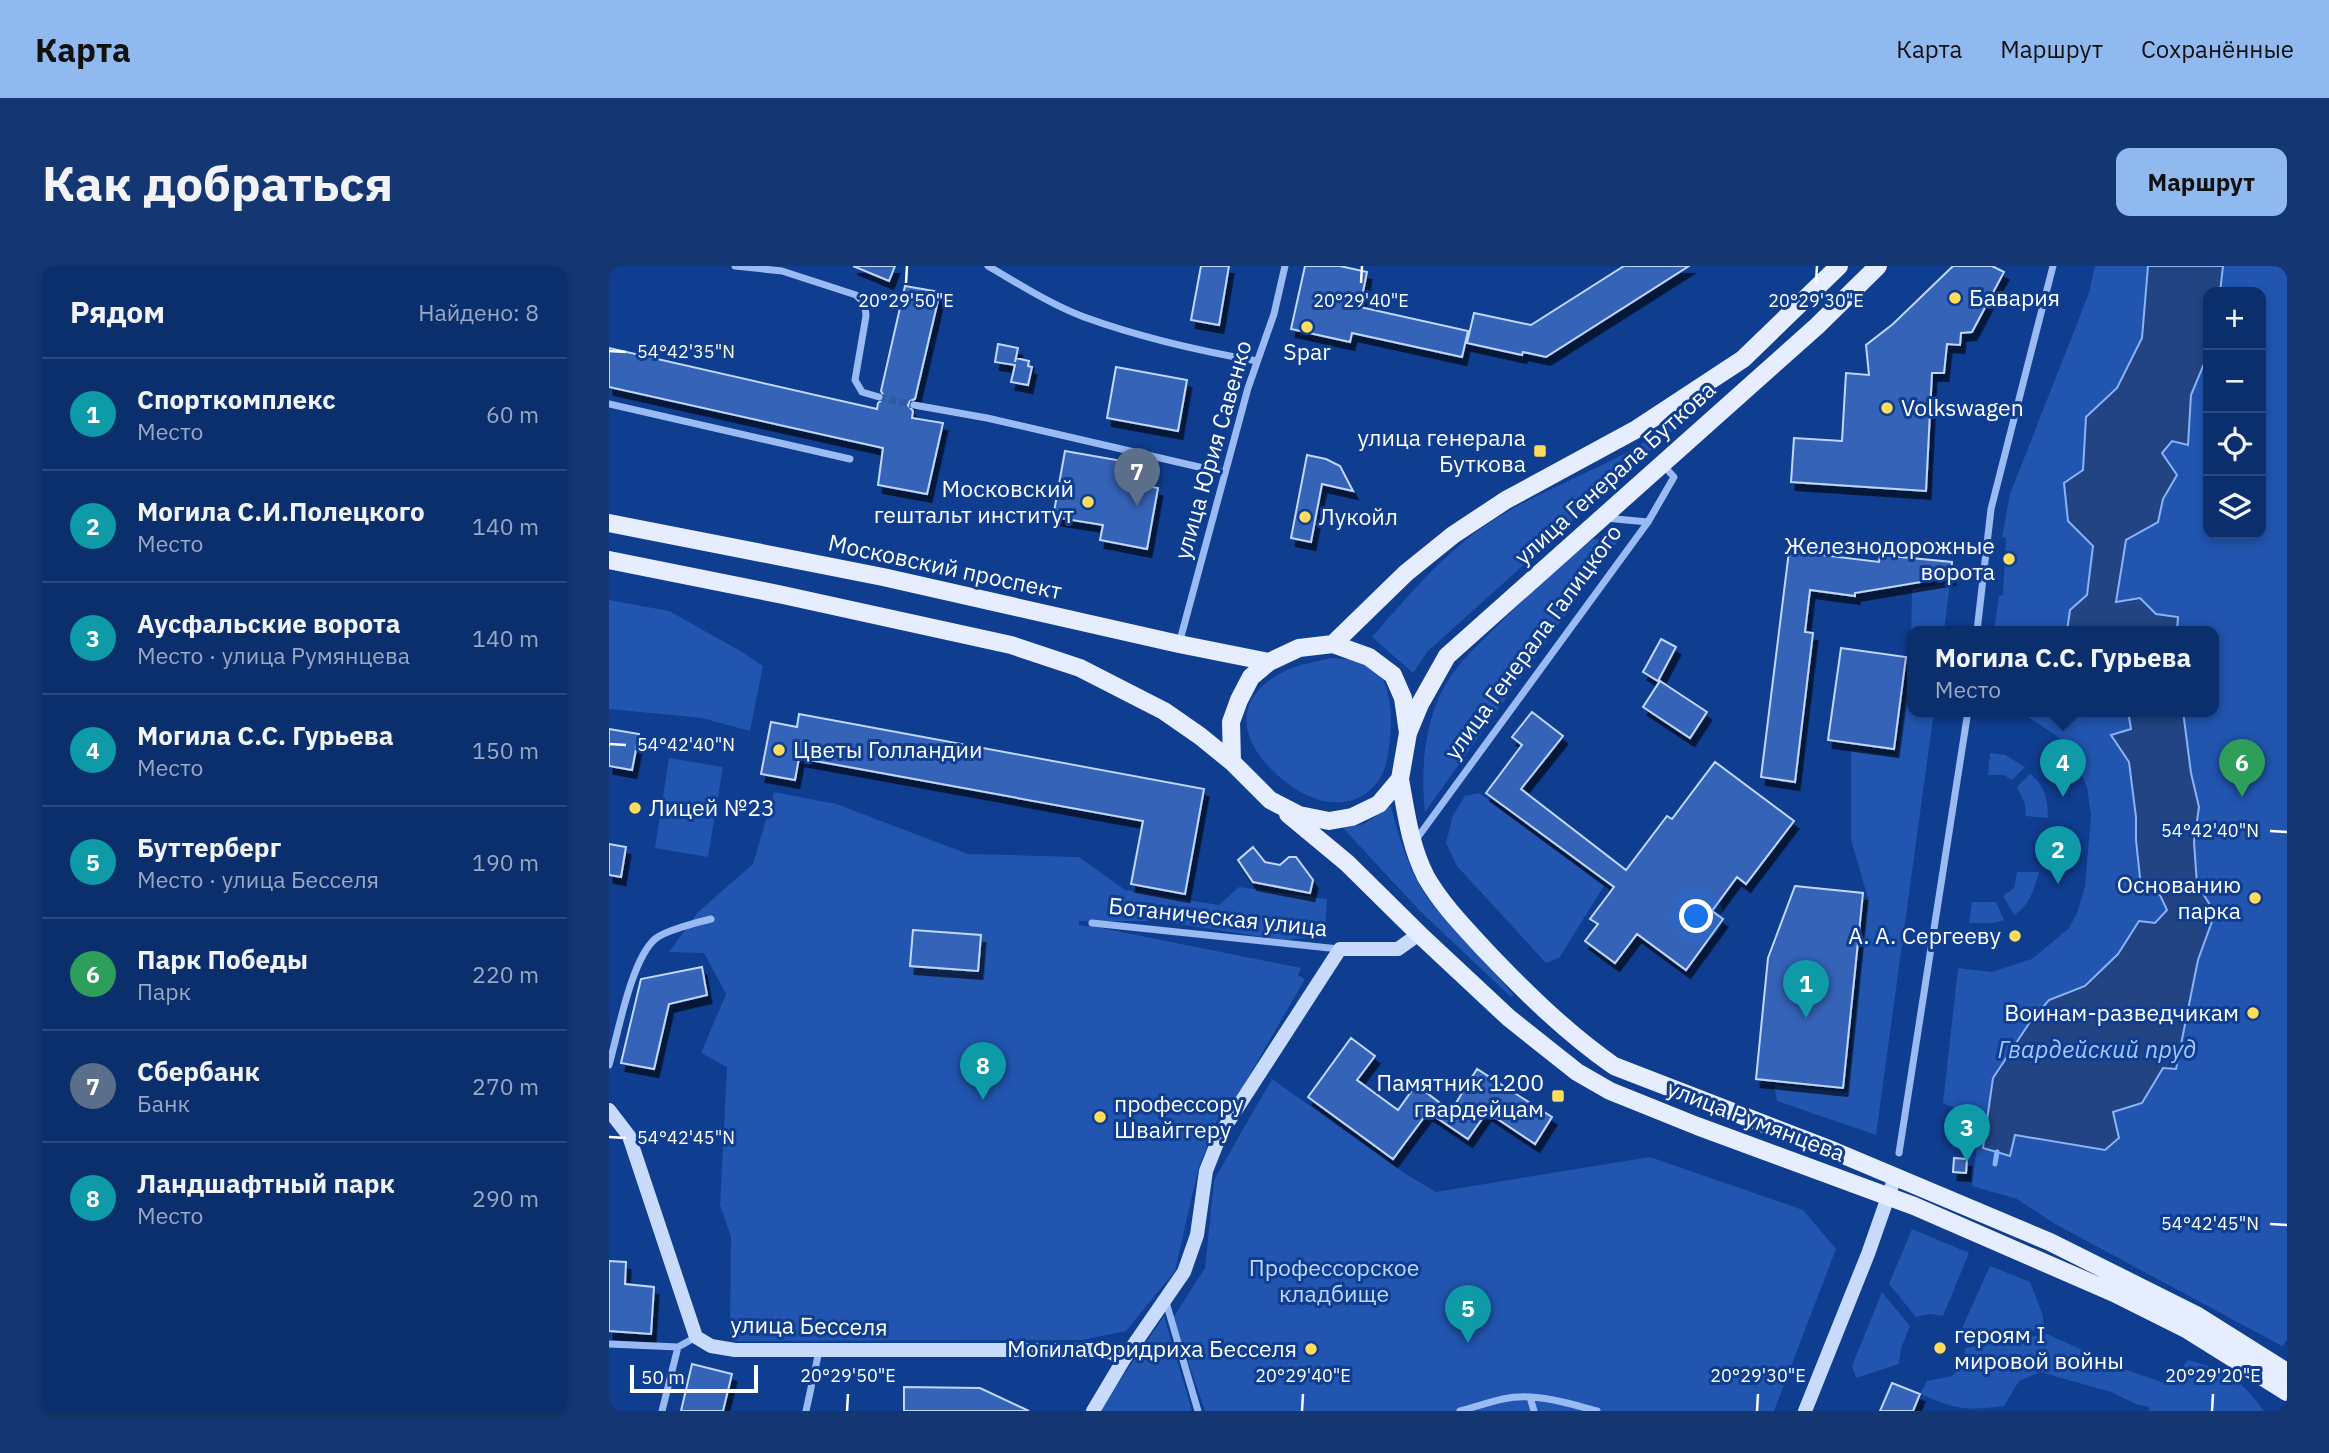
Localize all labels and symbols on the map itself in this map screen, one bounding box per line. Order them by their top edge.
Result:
place label: Бавария [1969,282,2060,312]
text: 20°29'50"E [858,289,954,312]
text: 20°29'40"E [1313,289,1409,312]
text: 20°29'30"E [1768,289,1864,312]
marker: Бавария [1947,290,1963,306]
marker: Spar [1299,319,1315,335]
place label: Spar [1283,336,1331,366]
street label: улица Юрия Савенко [1166,337,1258,563]
text: 54°42'35"N [637,340,735,363]
street label: улица Генерала Буткова [1507,374,1721,571]
place label: Volkswagen [1901,392,2024,422]
marker: Volkswagen [1879,400,1895,416]
place label: улица генерала Буткова [1357,422,1526,478]
marker: улица генерала Буткова [1532,443,1548,459]
pin: 7 [1114,448,1160,506]
place label: Московский гештальт институт [874,473,1074,529]
marker: Московский гештальт институт [1080,494,1096,510]
place label: Лукойл [1319,501,1398,531]
marker: Лукойл [1297,509,1313,525]
street label: улица Генерала Галицкого [1437,518,1628,765]
street label: Московский проспект [826,527,1065,605]
place label: Железнодорожные ворота [1784,530,1995,586]
marker: Железнодорожные ворота [2001,551,2017,567]
text: 54°42'40"N [637,733,735,756]
place label: Цветы Голландии [793,734,982,764]
pin: 4 [2040,739,2086,797]
pin: 6 [2219,739,2265,797]
marker: Цветы Голландии [771,742,787,758]
place label: Лицей №23 [649,792,775,822]
marker: Лицей №23 [627,800,643,816]
text: 54°42'40"N [2161,819,2259,842]
pin: 2 [2035,826,2081,884]
place label: Основанию парка [2117,869,2241,925]
street label: Ботаническая улица [1107,890,1329,942]
marker: Основанию парка [2247,890,2263,906]
your location [1679,899,1713,933]
place label: А. А. Сергееву [1848,920,2002,950]
marker: А. А. Сергееву [2007,928,2023,944]
pin: 1 [1783,960,1829,1018]
place label: Воинам-разведчикам [2004,997,2239,1027]
marker: Воинам-разведчикам [2245,1005,2261,1021]
water label: Гвардейский пруд [1998,1033,2196,1065]
pin: 8 [960,1042,1006,1100]
place label: Памятник 1200 гвардейцам [1376,1067,1544,1123]
street label: улица Румянцева [1663,1072,1850,1168]
place label: профессору Швайггеру [1114,1088,1244,1144]
marker: Памятник 1200 гвардейцам [1550,1088,1566,1104]
pin: 3 [1944,1104,1990,1162]
marker: профессору Швайггеру [1092,1109,1108,1125]
text: 54°42'45"N [637,1126,735,1149]
text: 54°42'45"N [2161,1212,2259,1235]
park label: Профессорское кладбище [1249,1252,1419,1308]
pin: 5 [1445,1285,1491,1343]
street label: улица Бесселя [730,1309,888,1341]
place label: героям I мировой войны [1954,1319,2124,1375]
place label: Могила Фридриха Бесселя [1007,1333,1297,1363]
marker: героям I мировой войны [1932,1340,1948,1356]
marker: Могила Фридриха Бесселя [1303,1341,1319,1357]
scale bar [630,1362,758,1394]
text: 20°29'50"E [800,1364,896,1387]
text: 20°29'40"E [1255,1364,1351,1387]
text: 20°29'30"E [1710,1364,1806,1387]
text: 20°29'20"E [2165,1364,2261,1387]

